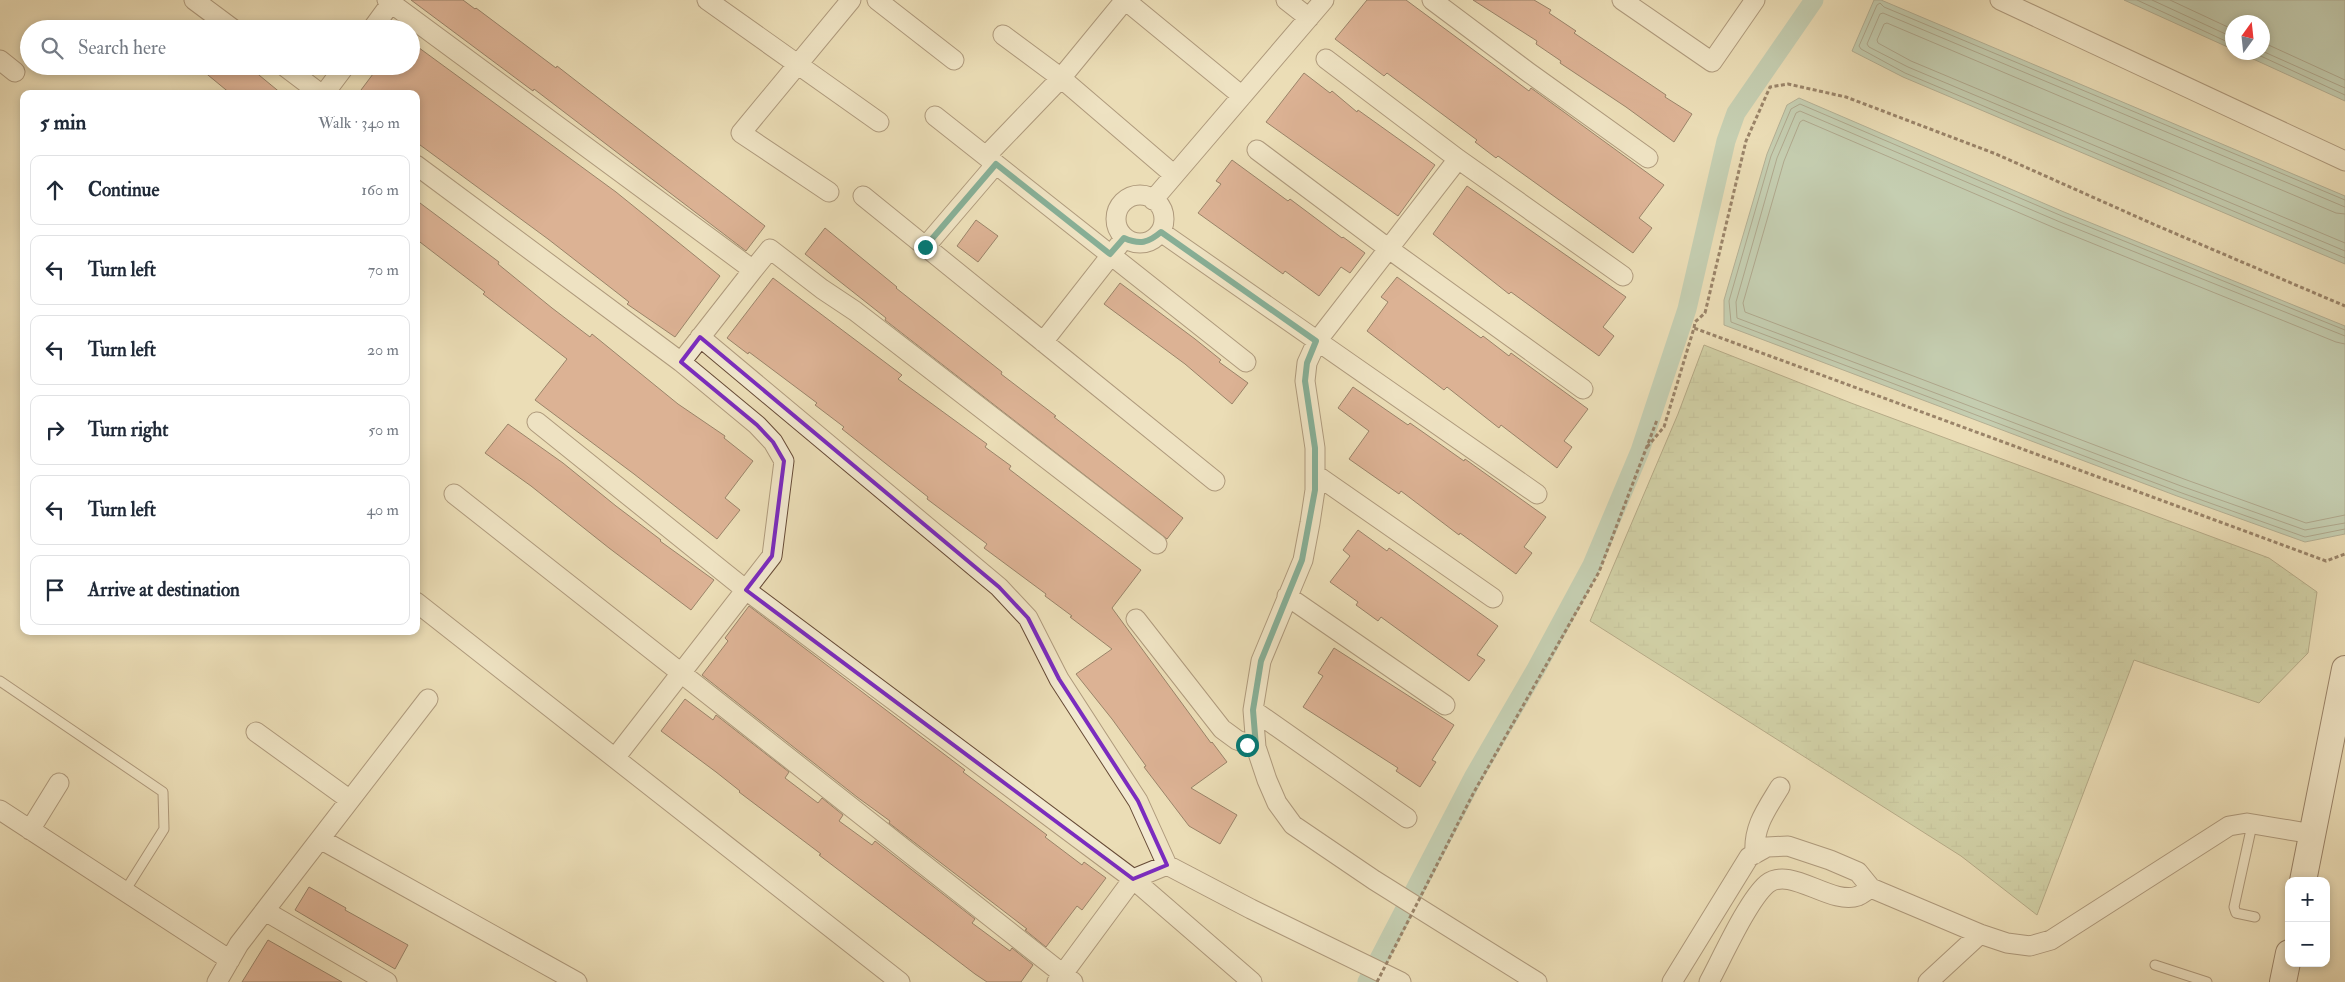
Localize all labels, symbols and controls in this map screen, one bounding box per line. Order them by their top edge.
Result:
north arrow [2225,15,2270,60]
search box [20,20,420,75]
icon: search [38,34,66,62]
text: Search here [78,36,166,60]
text: 5 min [40,109,86,136]
text: Walk · 340 m [318,113,400,133]
icon: ahead [41,176,69,204]
text: Continue [88,178,159,202]
text: 160 m [361,180,399,200]
route end [914,236,937,259]
icon: left [41,256,69,284]
text: Turn left [88,258,156,282]
text: 70 m [368,260,399,280]
icon: left [41,336,69,364]
text: Turn left [88,338,156,362]
text: 20 m [367,340,399,360]
icon: right [41,416,69,444]
text: Turn right [88,418,168,442]
text: 50 m [368,420,399,440]
icon: left [41,496,69,524]
text: Turn left [88,498,156,522]
text: 40 m [366,500,399,520]
icon: arrive [41,576,69,604]
text: Arrive at destination [88,578,240,602]
route start [1236,734,1259,757]
map controls [2285,877,2330,967]
button: + [2285,877,2330,922]
button: − [2285,922,2330,967]

